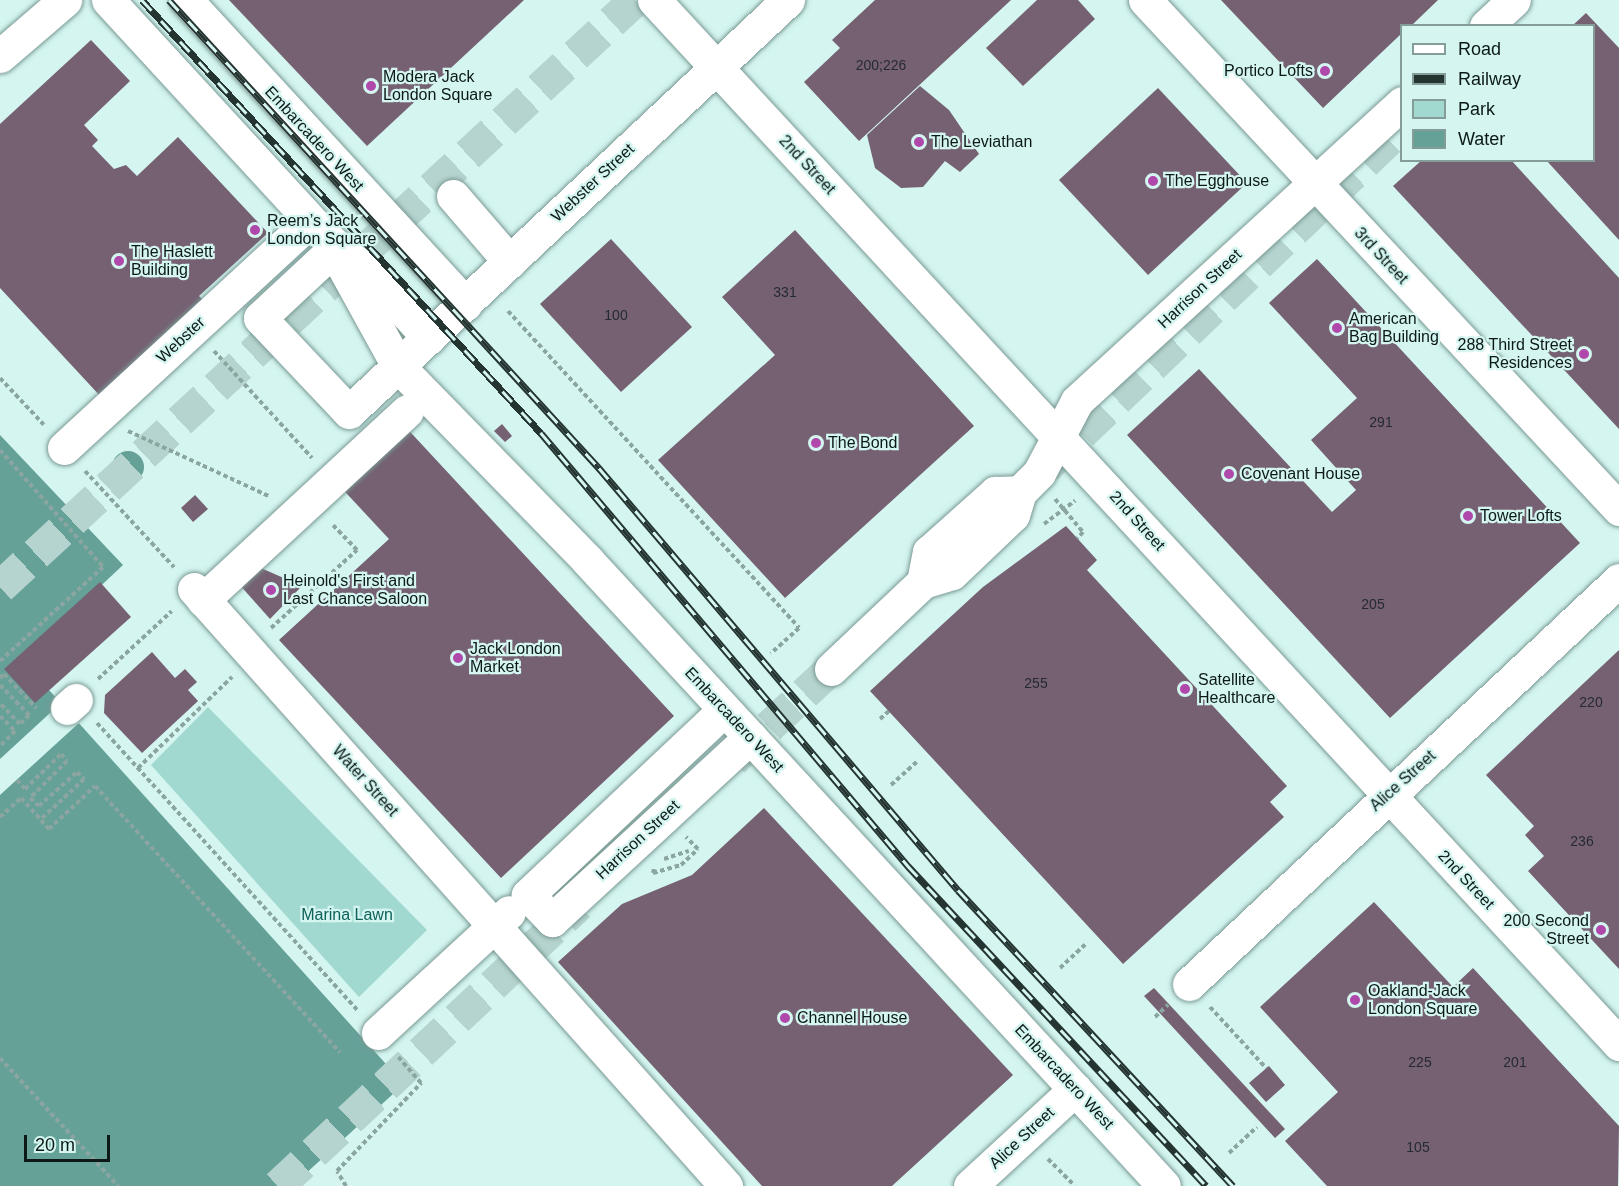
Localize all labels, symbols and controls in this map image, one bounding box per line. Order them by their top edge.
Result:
legend [1400,24,1595,162]
text: Road [1458,39,1501,59]
house number: 200;226 [856,57,906,73]
place label: Portico Lofts [1224,61,1313,81]
marker: Portico Lofts [1318,64,1332,78]
place label: Modera Jack London Square [383,67,492,105]
text: Railway [1458,69,1521,89]
marker: Modera Jack London Square [364,79,378,93]
street label: Embarcadero West [260,82,368,196]
text: Park [1458,99,1495,119]
text: Water [1458,129,1505,149]
street label: 2nd Street [775,131,839,199]
place label: The Leviathan [931,132,1032,152]
marker: The Leviathan [912,135,926,149]
street label: Webster Street [548,140,638,226]
place label: The Egghouse [1165,171,1269,191]
marker: The Egghouse [1146,174,1160,188]
place label: Reem’s Jack London Square [267,211,376,249]
marker: Reem’s Jack London Square [248,223,262,237]
street label: 3rd Street [1350,224,1412,288]
place label: The Haslett Building [131,242,213,280]
street label: Harrison Street [1154,245,1246,333]
marker: The Haslett Building [112,254,126,268]
house number: 331 [773,284,797,300]
house number: 100 [604,307,628,323]
place label: American Bag Building [1349,309,1439,347]
street label: Webster [153,313,209,367]
marker: American Bag Building [1330,321,1344,335]
place label: 288 Third Street Residences [1457,335,1572,373]
marker: 288 Third Street Residences [1577,347,1591,361]
house number: 291 [1369,414,1393,430]
place label: The Bond [828,433,897,453]
marker: The Bond [809,436,823,450]
place label: Covenant House [1241,464,1360,484]
marker: Covenant House [1222,467,1236,481]
street label: 2nd Street [1105,487,1169,555]
place label: Tower Lofts [1480,506,1562,526]
marker: Tower Lofts [1461,509,1475,523]
place label: Heinold's First and Last Chance Saloon [283,571,427,609]
marker: Heinold's First and Last Chance Saloon [264,583,278,597]
house number: 205 [1361,596,1385,612]
place label: Jack London Market [470,639,561,677]
marker: Jack London Market [451,651,465,665]
street label: Embarcadero West [680,663,788,777]
place label: Satellite Healthcare [1198,670,1275,708]
house number: 255 [1024,675,1048,691]
marker: Satellite Healthcare [1176,680,1194,698]
house number: 220 [1579,694,1603,710]
street label: Water Street [328,741,402,821]
street label: Alice Street [1366,746,1440,816]
street label: Harrison Street [592,796,684,884]
house number: 236 [1570,833,1594,849]
street label: 2nd Street [1434,846,1498,914]
park label: Marina Lawn [301,905,393,925]
place label: 200 Second Street [1504,911,1589,949]
marker: 200 Second Street [1594,923,1608,937]
place label: Oakland-Jack London Square [1368,981,1477,1019]
marker: Oakland-Jack London Square [1346,991,1364,1009]
place label: Channel House [797,1008,907,1028]
marker: Channel House [778,1011,792,1025]
street label: Embarcadero West [1010,1020,1118,1134]
house number: 225 [1408,1054,1432,1070]
house number: 201 [1503,1054,1527,1070]
street label: Alice Street [986,1103,1058,1173]
scale bar [27,1123,112,1161]
text: 20 m [35,1135,75,1155]
house number: 105 [1406,1139,1430,1155]

